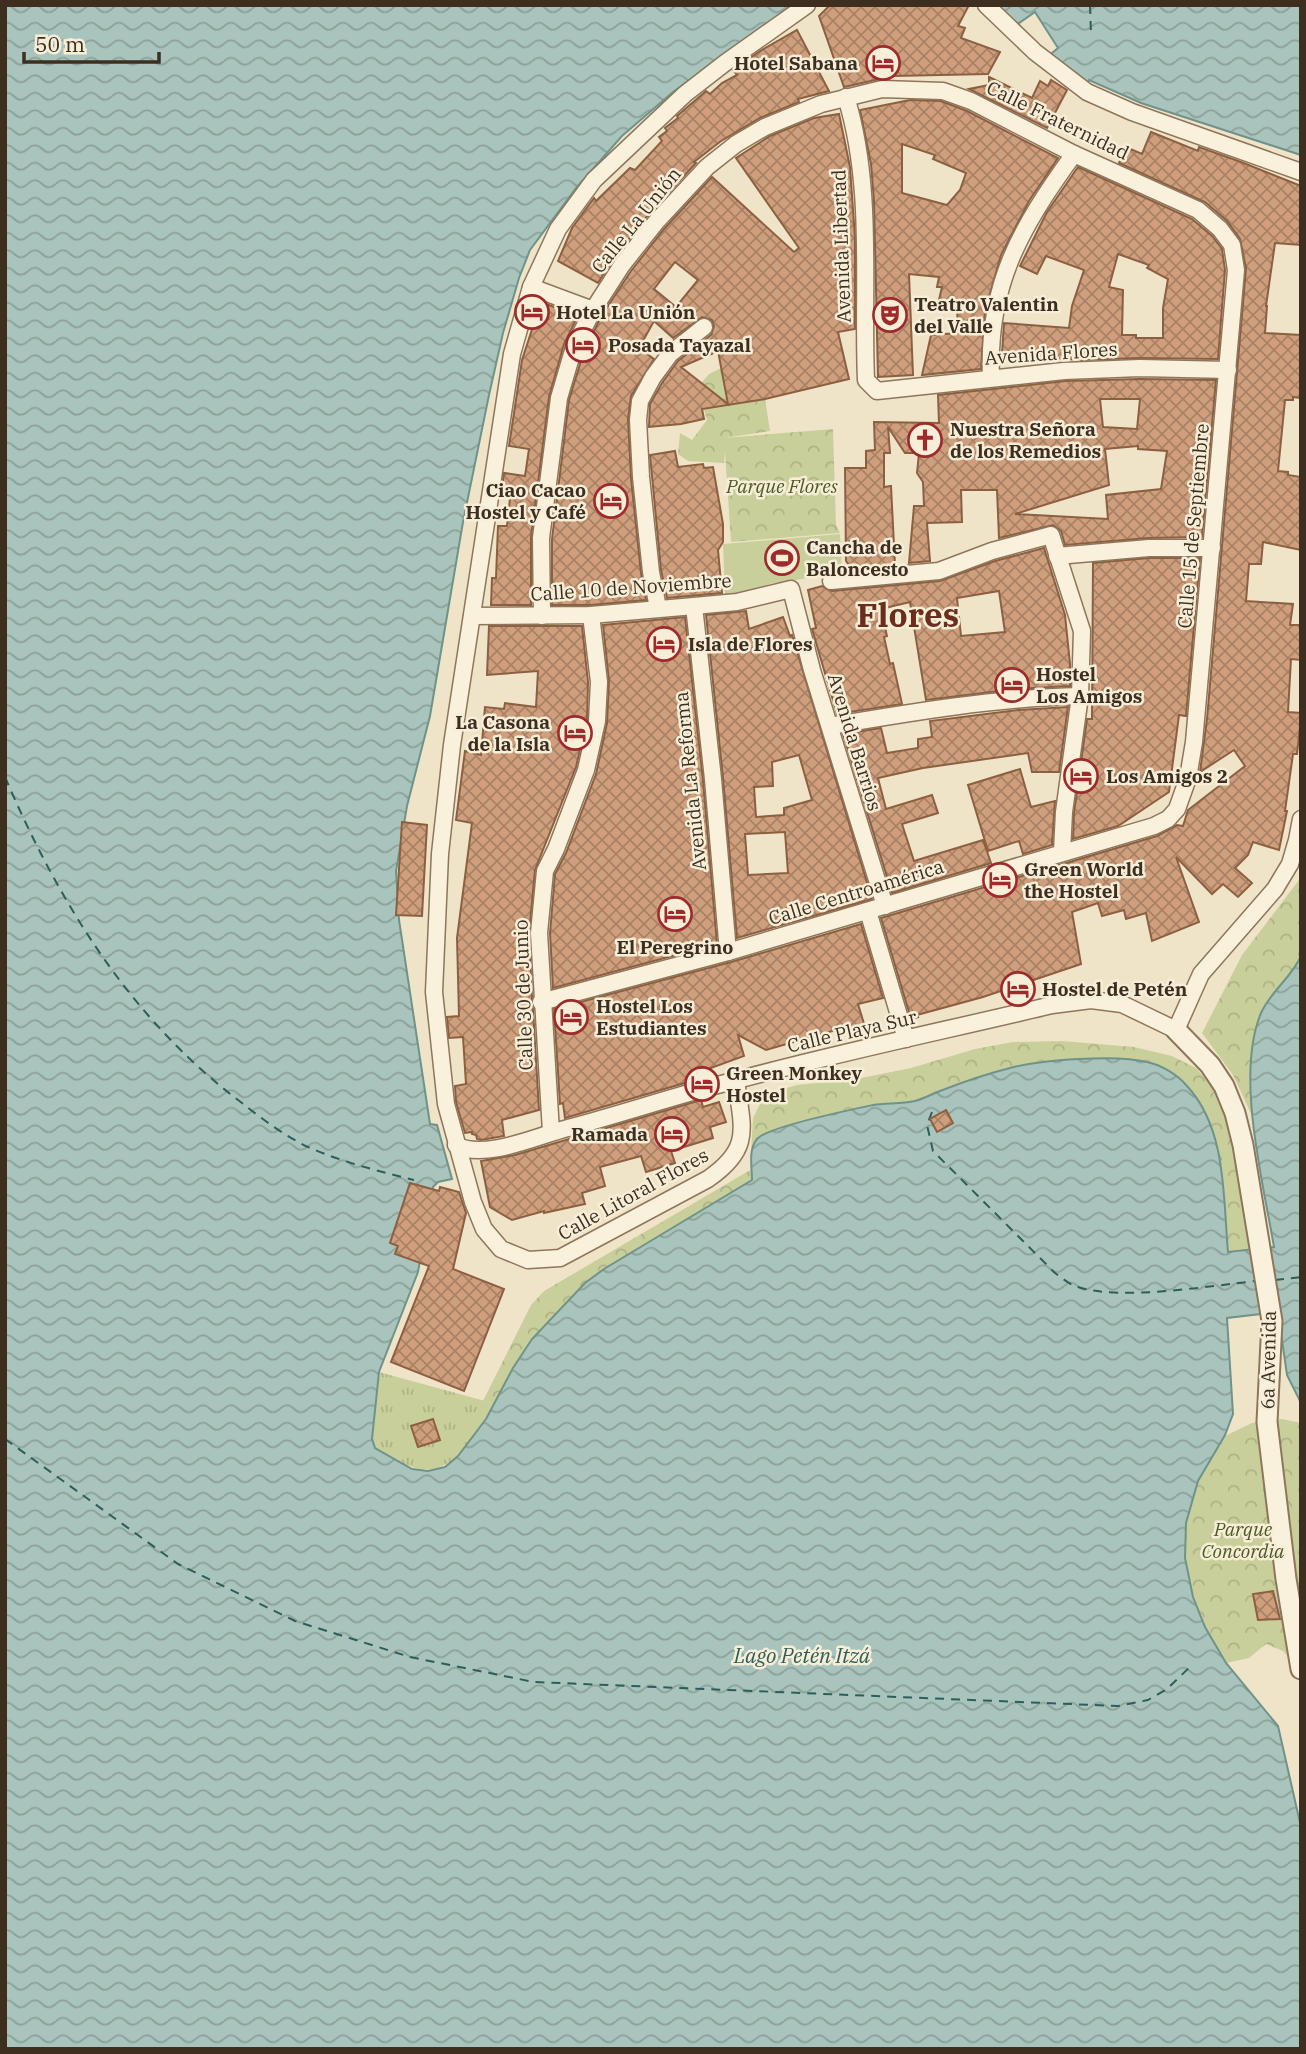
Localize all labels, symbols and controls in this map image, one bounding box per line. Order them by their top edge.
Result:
scale bar [24,21,159,65]
text: 50 m [35,30,85,58]
hotel icon: Hotel Sabana [864,44,902,82]
place label: Hotel Sabana [734,51,858,75]
street label: Calle Fraternidad [983,75,1133,165]
street label: Calle La Unión [586,162,686,278]
street label: Avenida Libertad [826,169,856,323]
place label: Teatro Valentin del Valle [914,292,1059,338]
hotel icon: Hotel La Unión [513,293,551,331]
theatre icon: Teatro Valentin del Valle [871,296,909,334]
place label: Hotel La Unión [556,300,696,324]
hotel icon: Posada Tayazal [564,326,602,364]
place label: Posada Tayazal [608,333,751,357]
street label: Avenida Flores [984,336,1118,370]
place label: Nuestra Señora de los Remedios [950,417,1101,463]
church icon: Nuestra Señora de los Remedios [906,421,944,459]
street label: Calle 15 de Septiembre [1172,422,1214,630]
park label: Parque Flores [725,474,838,498]
place label: Ciao Cacao Hostel y Café [465,478,586,524]
hotel icon: Ciao Cacao Hostel y Café [592,482,630,520]
place label: Cancha de Baloncesto [806,535,909,581]
sports icon: Cancha de Baloncesto [763,539,801,577]
street label: Calle 10 de Noviembre [530,568,732,606]
district label: Flores [857,593,959,636]
hotel icon: Isla de Flores [645,625,683,663]
place label: Isla de Flores [688,632,813,656]
place label: Hostel Los Amigos [1036,662,1142,708]
hotel icon: Hostel Los Amigos [993,666,1031,704]
street label: Avenida Barrios [823,670,887,814]
street label: Avenida La Reforma [669,690,711,872]
place label: La Casona de la Isla [455,710,550,756]
hotel icon: La Casona de la Isla [556,714,594,752]
hotel icon: Los Amigos 2 [1062,757,1100,795]
place label: Los Amigos 2 [1106,764,1228,788]
street label: Calle Centroamérica [765,854,947,930]
place label: Green World the Hostel [1024,857,1144,903]
hotel icon: Green World the Hostel [981,861,1019,899]
hotel icon: El Peregrino [656,895,694,933]
street label: Calle 30 de Junio [508,919,538,1071]
place label: El Peregrino [617,935,733,959]
hotel icon: Hostel de Petén [999,970,1037,1008]
place label: Hostel de Petén [1042,977,1188,1001]
place label: Hostel Los Estudiantes [596,994,707,1040]
hotel icon: Hostel Los Estudiantes [552,998,590,1036]
street label: Calle Playa Sur [785,1004,920,1058]
place label: Green Monkey Hostel [726,1061,862,1107]
hotel icon: Green Monkey Hostel [683,1065,721,1103]
hotel icon: Ramada [653,1115,691,1153]
place label: Ramada [571,1122,648,1146]
street label: Calle Litoral Flores [554,1143,712,1245]
street label: 6a Avenida [1255,1310,1281,1410]
park label: Parque Concordia [1202,1517,1285,1563]
water label: Lago Petén Itzá [733,1641,871,1669]

